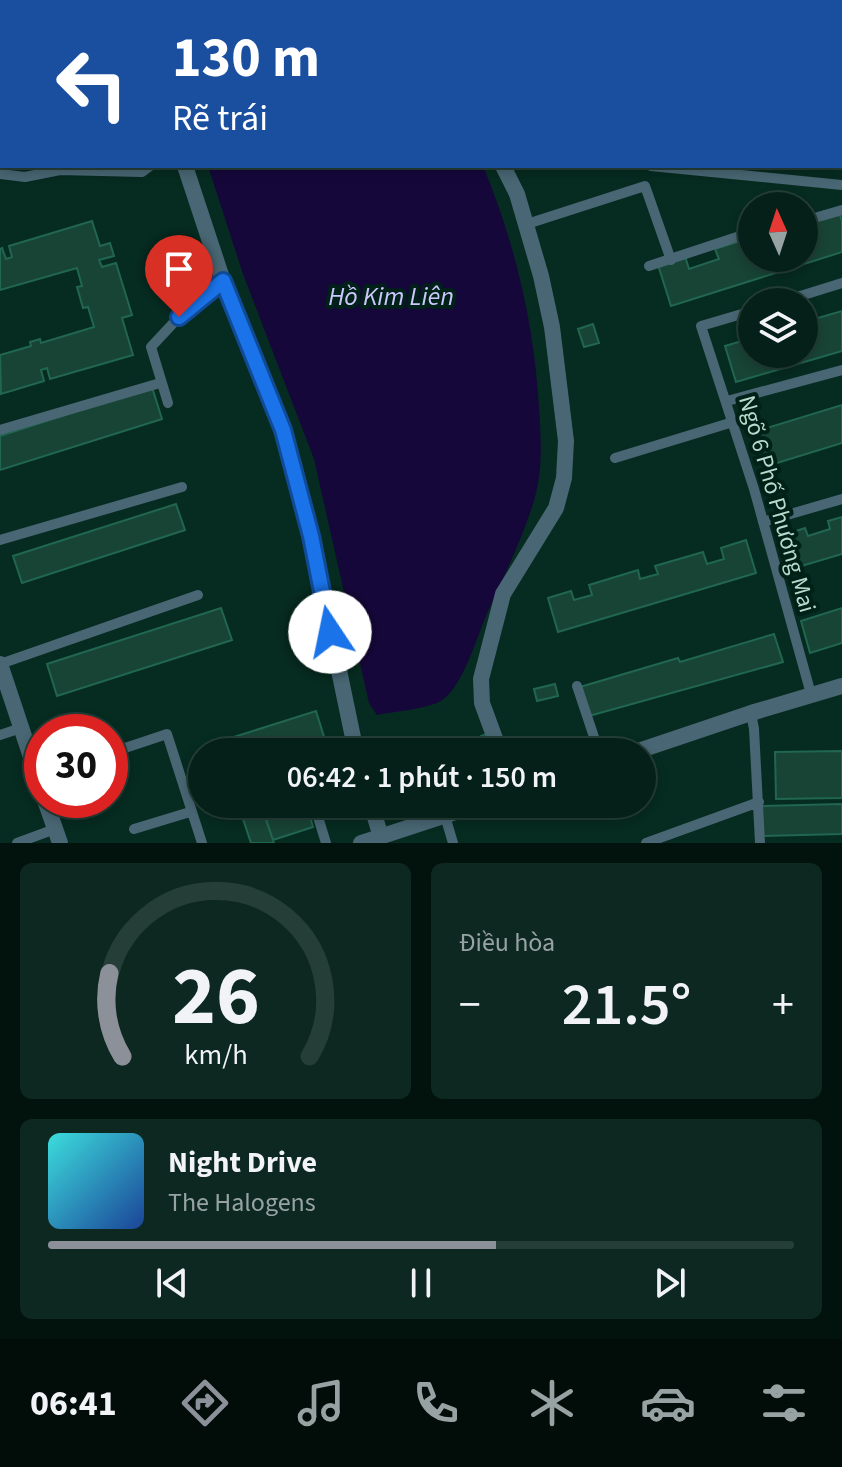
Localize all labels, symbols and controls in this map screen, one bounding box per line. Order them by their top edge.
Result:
text: 130 m [172,19,320,98]
icon: left [40,32,144,136]
text: Rẽ trái [172,93,268,144]
north arrow [738,192,818,272]
map controls [738,192,818,368]
pin [145,235,213,317]
icon: arrive [157,247,201,291]
water label: Hồ Kim Liên [328,278,454,315]
button: layers [738,288,818,368]
street label: Ngõ 6 Phố Phương Mai [729,391,825,617]
position arrow [288,590,372,674]
speed limit sign: 30 [24,714,128,818]
text: 06:42 · 1 phút · 150 m [287,756,557,799]
text: Điều hòa [459,924,555,961]
text: 26 [172,938,259,1056]
text: 21.5° [562,963,691,1048]
text: − [459,974,481,1037]
text: + [772,974,794,1037]
text: km/h [184,1035,247,1075]
text: Night Drive [168,1141,317,1184]
text: The Halogens [168,1184,316,1221]
icon: previous [150,1261,194,1305]
icon: pause [399,1261,443,1305]
icon: next [648,1261,692,1305]
icon: directions [177,1375,233,1431]
icon: music [293,1375,349,1431]
icon: phone [408,1375,464,1431]
icon: climate [524,1375,580,1431]
icon: car [640,1375,696,1431]
icon: filters [756,1375,812,1431]
text: 06:41 [30,1378,117,1429]

